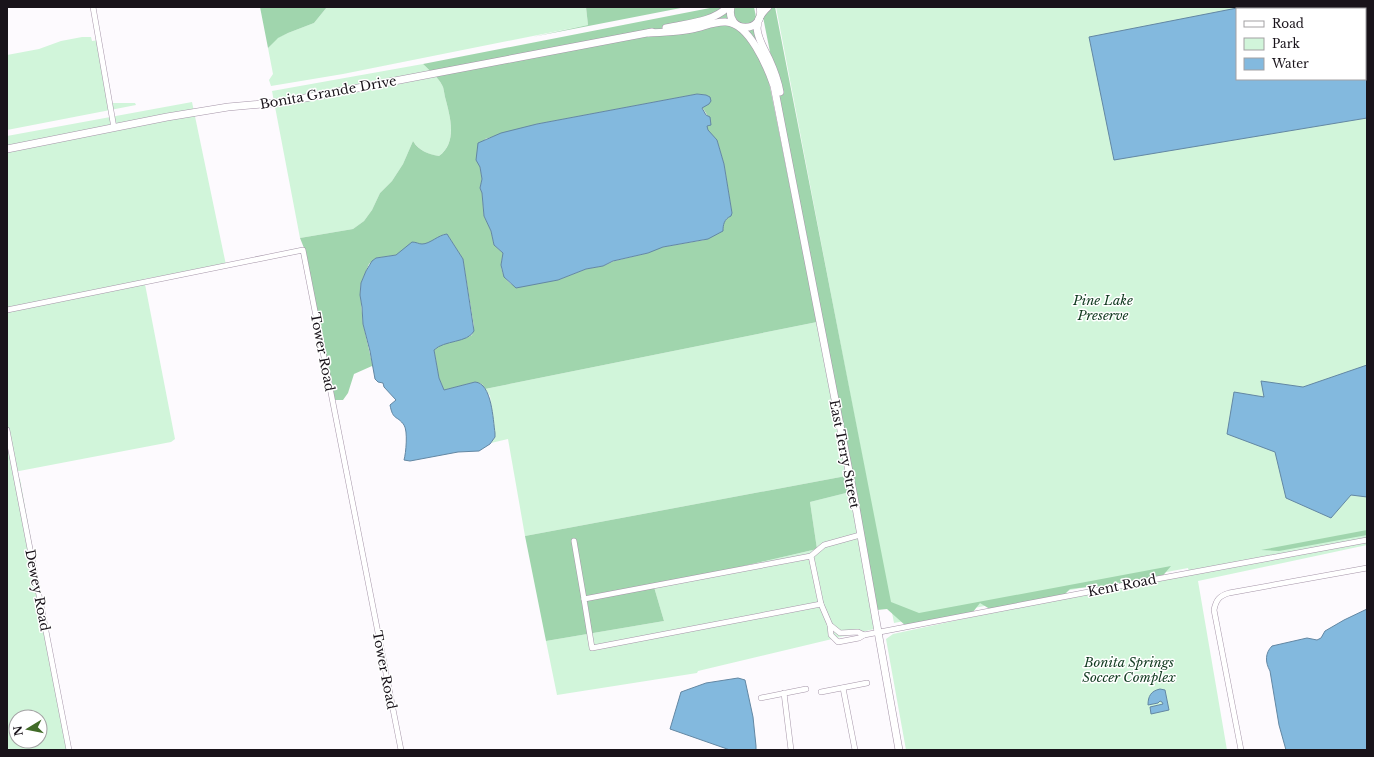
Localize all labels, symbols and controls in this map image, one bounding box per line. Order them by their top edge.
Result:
legend [1236,8,1366,80]
text: Road [1272,16,1304,31]
text: Park [1272,36,1300,51]
text: Water [1271,56,1309,71]
street label: Bonita Grande Drive [258,72,398,113]
park label: Pine Lake Preserve [1072,292,1133,324]
street label: Tower Road [307,311,339,393]
street label: East Terry Street [826,398,863,510]
street label: Dewey Road [21,548,54,633]
street label: Kent Road [1086,570,1158,600]
street label: Tower Road [369,629,401,711]
park label: Bonita Springs Soccer Complex [1082,654,1176,686]
north arrow [8,709,48,749]
text: N [10,724,26,737]

